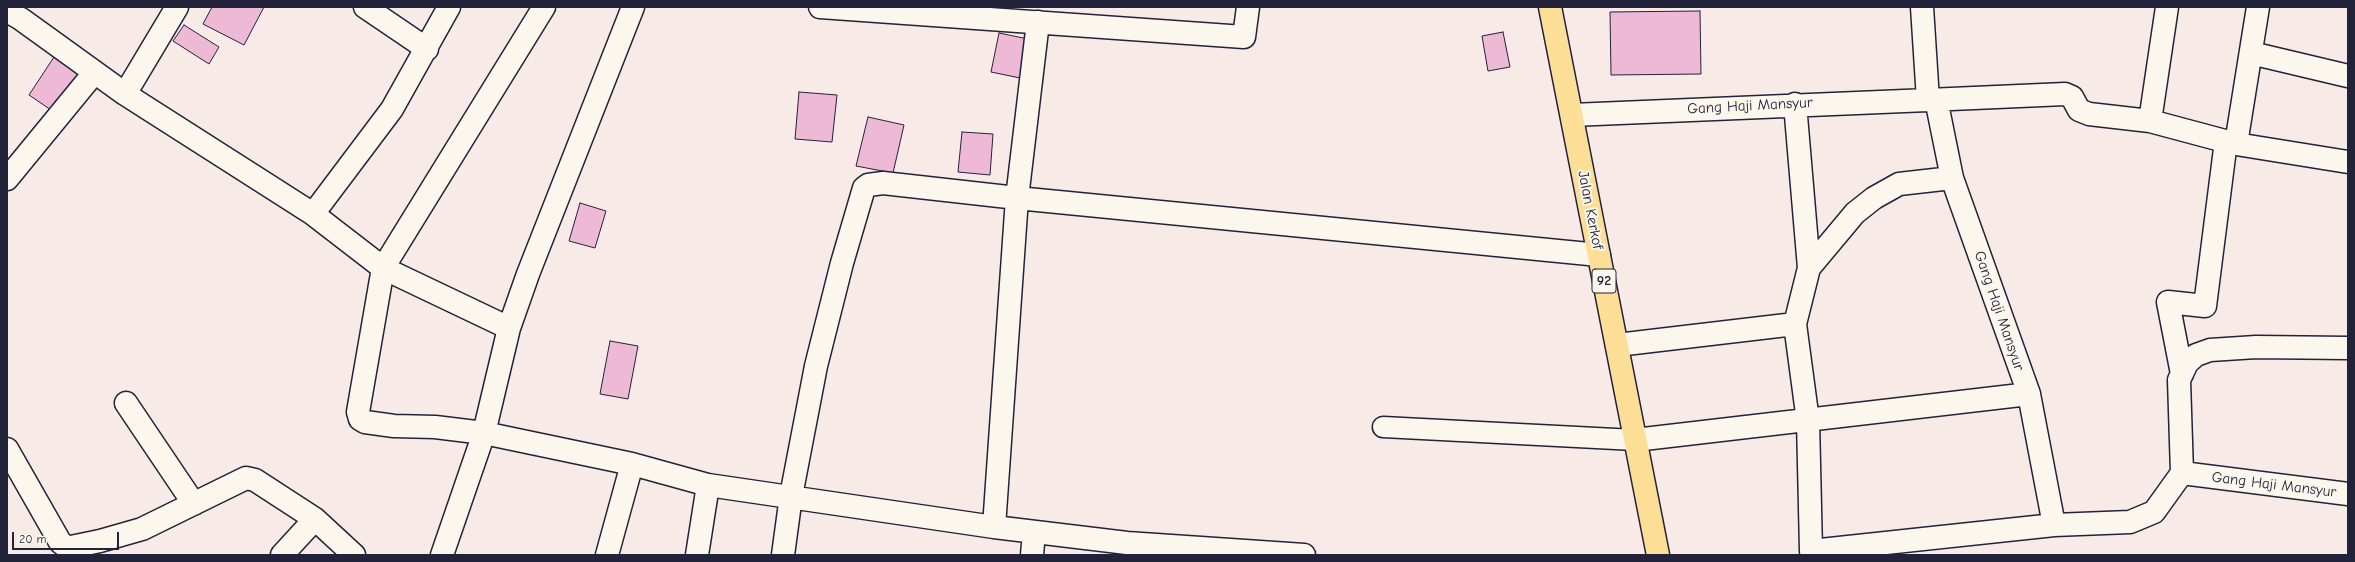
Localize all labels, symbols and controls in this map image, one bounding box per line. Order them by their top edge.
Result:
street label: Gang Haji Mansyur [1687,94,1813,118]
street label: Jalan Kerkof [1574,169,1606,251]
street label: Gang Haji Mansyur [1970,249,2028,373]
road number: 92 [1592,269,1616,293]
street label: Gang Haji Mansyur [2211,468,2337,502]
scale bar [14,524,121,550]
text: 20 m [19,532,47,546]

